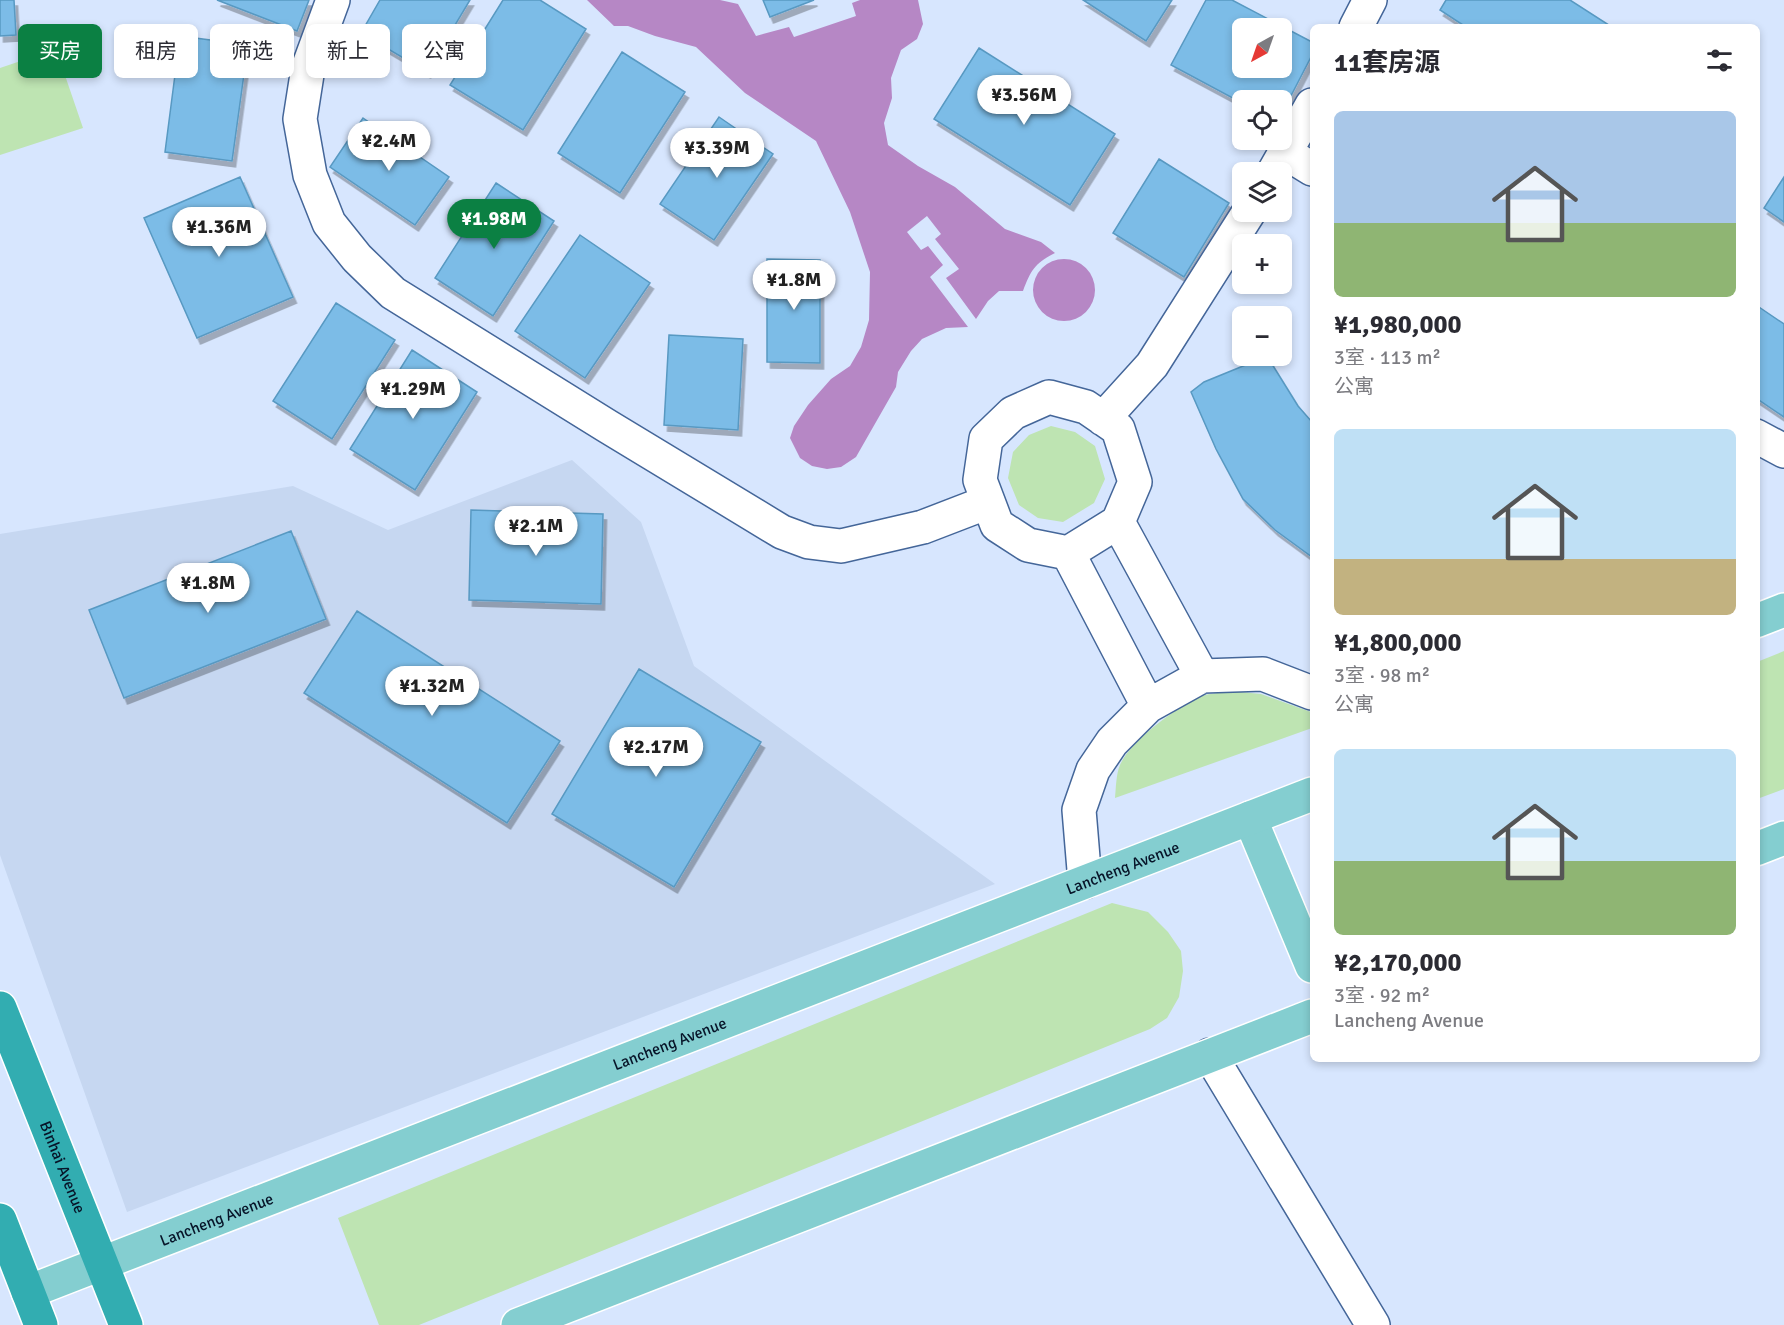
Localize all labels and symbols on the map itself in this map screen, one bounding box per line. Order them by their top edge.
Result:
north arrow [1232,18,1292,78]
pin: ¥3.56M [975,75,1073,126]
pin: ¥2.4M [347,121,431,172]
pin: ¥3.39M [668,128,766,179]
pin: ¥1.98M [445,199,543,250]
pin: ¥1.36M [170,207,268,258]
pin: ¥1.8M [752,260,836,311]
pin: ¥1.29M [364,369,462,420]
pin: ¥2.1M [494,506,578,557]
pin: ¥1.8M [166,563,250,614]
pin: ¥1.32M [383,666,481,717]
pin: ¥2.17M [607,727,705,778]
street label: Lancheng Avenue [1063,837,1183,899]
street label: Lancheng Avenue [610,1013,729,1075]
street label: Binhai Avenue [35,1118,90,1216]
street label: Lancheng Avenue [157,1189,276,1251]

